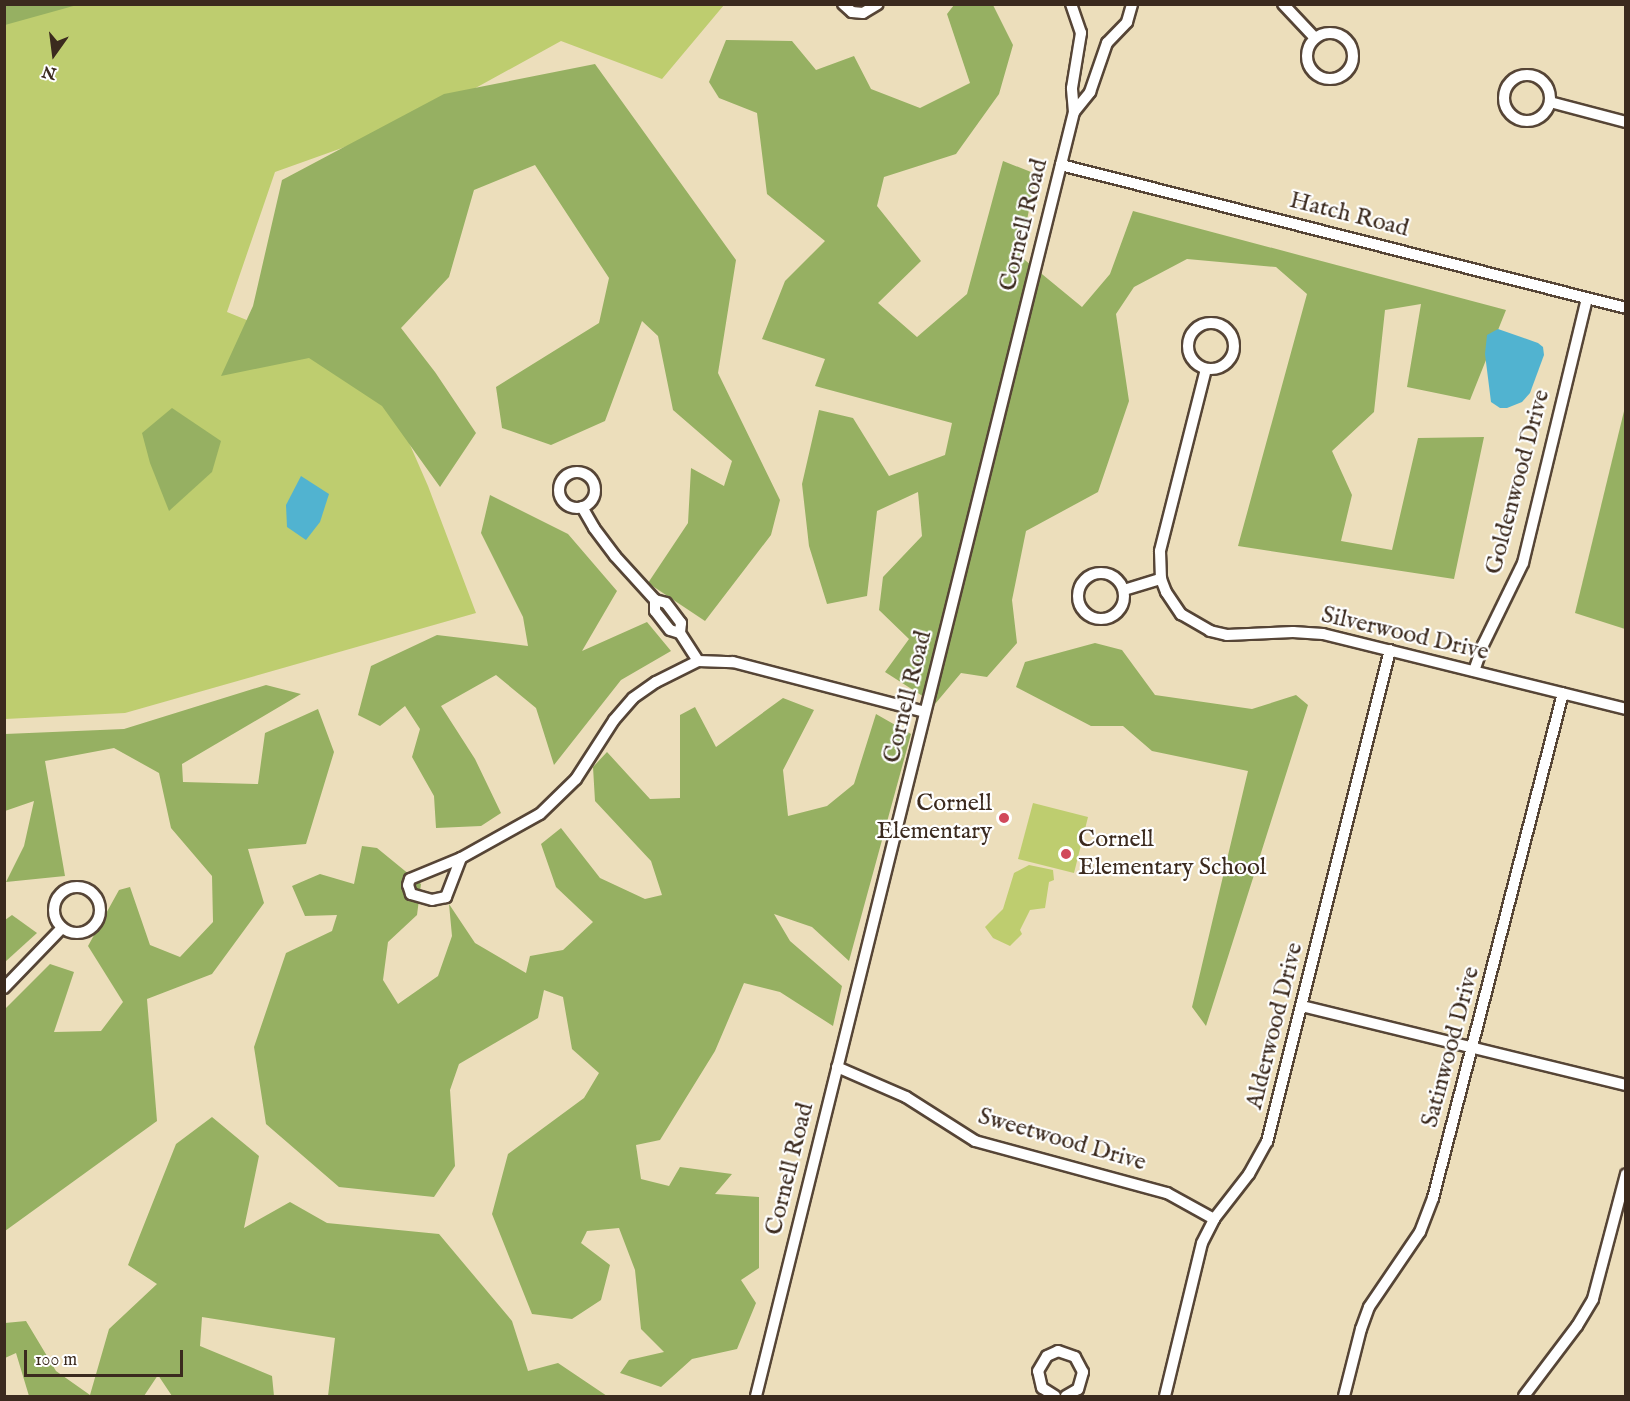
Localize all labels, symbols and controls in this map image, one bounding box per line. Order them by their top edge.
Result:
north arrow [24,24,84,84]
text: N [41,60,59,83]
street label: Cornell Road [994,156,1054,294]
street label: Hatch Road [1286,186,1412,244]
street label: Goldenwood Drive [1479,386,1557,578]
street label: Silverwood Drive [1319,601,1491,667]
street label: Cornell Road [878,628,938,766]
place label: Cornell Elementary [876,790,992,846]
marker: Cornell Elementary [997,811,1011,825]
place label: Cornell Elementary School [1078,826,1266,882]
marker: Cornell Elementary School [1059,847,1073,861]
street label: Alderwood Drive [1240,940,1310,1112]
street label: Satinwood Drive [1416,963,1486,1131]
street label: Cornell Road [760,1100,820,1238]
street label: Sweetwood Drive [975,1102,1149,1178]
scale bar [27,1338,186,1376]
text: 100 m [35,1349,77,1372]

